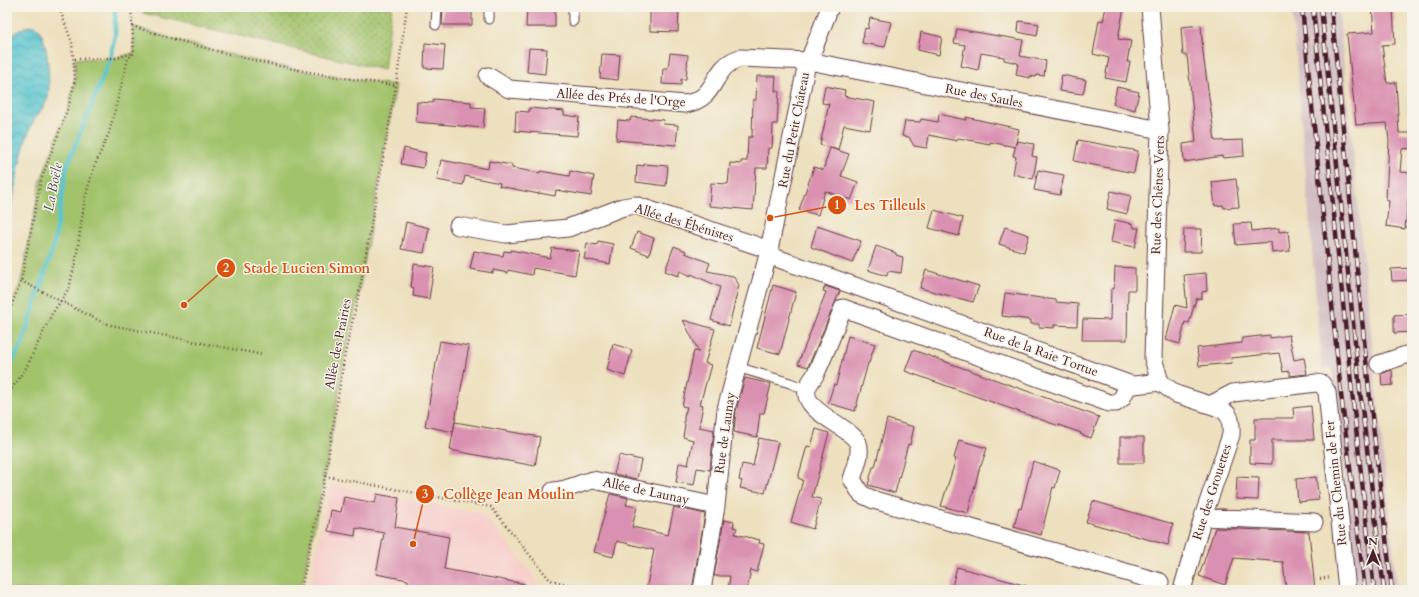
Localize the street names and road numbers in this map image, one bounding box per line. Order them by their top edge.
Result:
street label: Rue du Petit Château [774,71,814,189]
street label: Rue des Saules [943,80,1025,112]
street label: Allée des Prés de l'Orge [556,84,686,112]
street label: Rue des Chênes Verts [1147,135,1169,255]
street label: Allée des Ébénistes [632,199,736,247]
street label: Allée des Prairies [320,297,356,391]
street label: Rue de la Raie Tortue [981,323,1101,381]
street label: Rue de Launay [710,391,740,475]
street label: Rue du Chemin de Fer [1320,419,1352,547]
street label: Rue des Grouettes [1188,442,1236,542]
street label: Allée de Launay [601,473,691,509]

